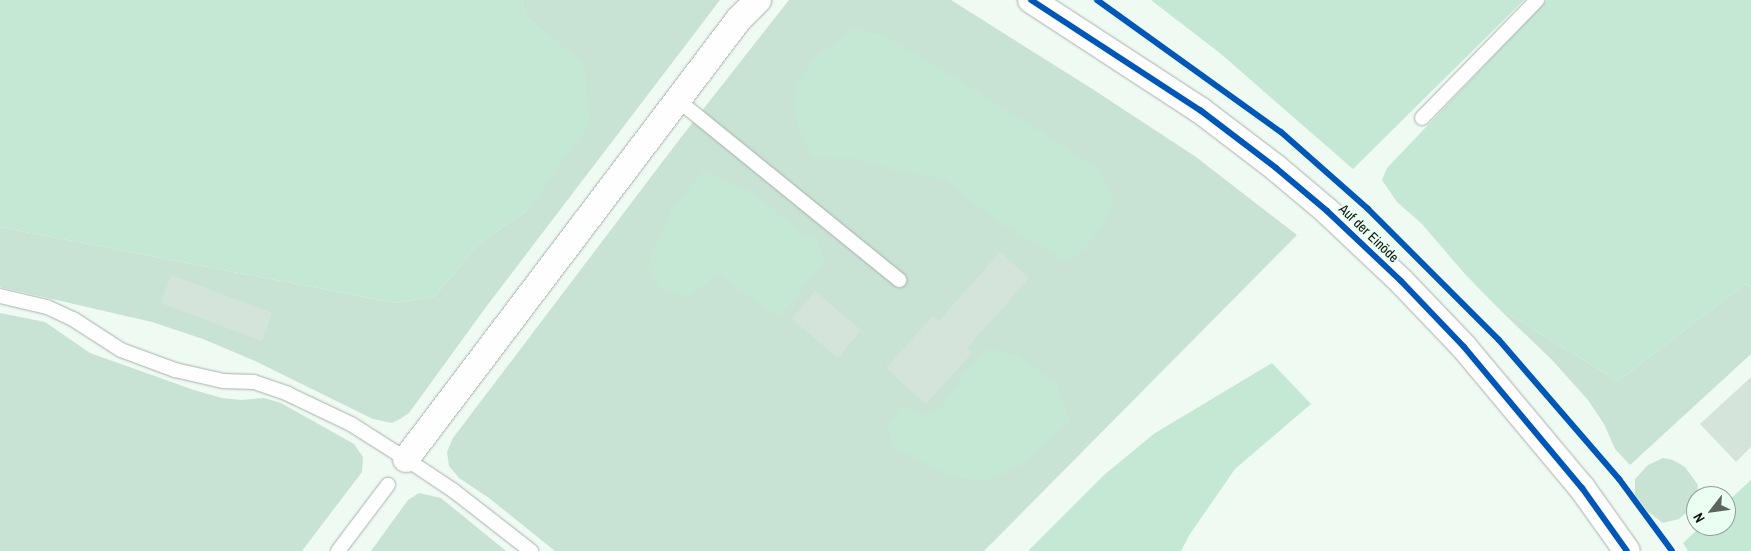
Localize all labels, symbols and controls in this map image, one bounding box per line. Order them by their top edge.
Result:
street label: Auf der Einöde [1336,200,1402,266]
north arrow [1686,486,1736,536]
text: N [1689,510,1709,526]

